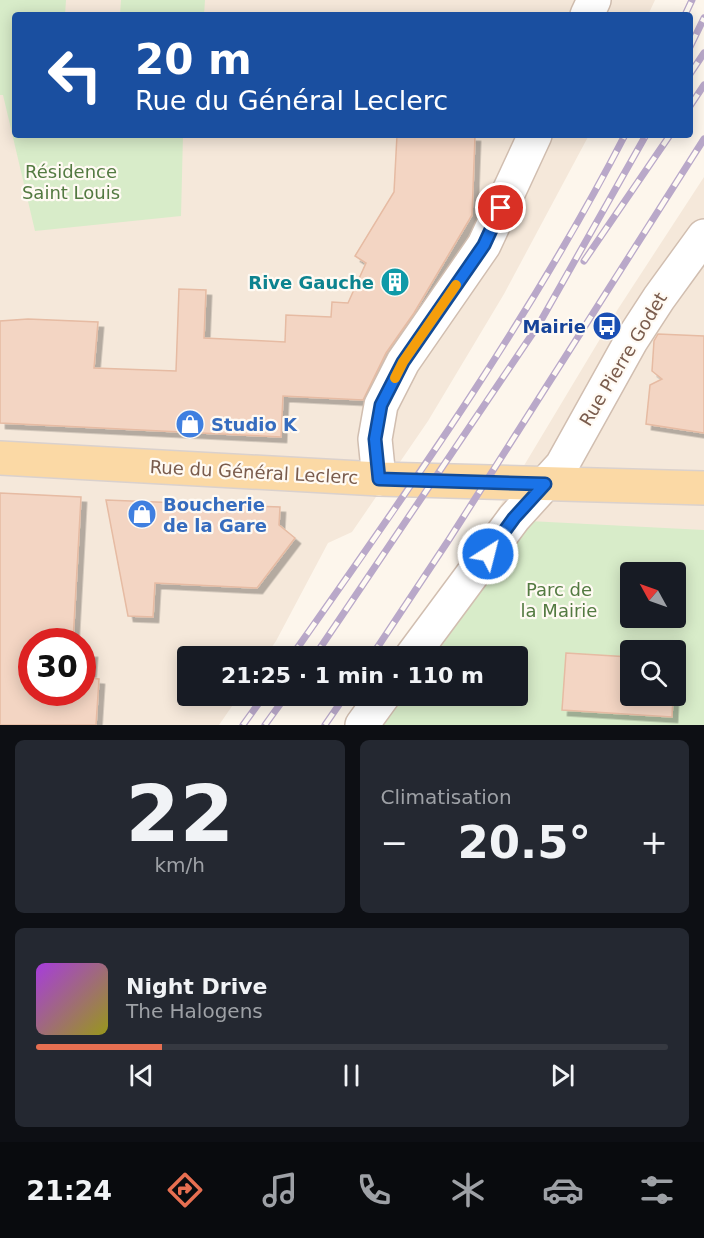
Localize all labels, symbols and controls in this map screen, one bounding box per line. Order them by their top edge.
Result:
text: 20 m [135,35,252,84]
icon: left [36,36,114,114]
text: Rue du Général Leclerc [135,85,448,116]
park label: Résidence Saint Louis [22,161,120,203]
pin [475,182,526,233]
icon: arrive [484,191,517,224]
building icon: Rive Gauche [379,266,411,298]
place label: Rive Gauche [248,272,374,293]
street label: Rue Pierre Godet [575,289,671,429]
bus stop icon: Mairie [591,310,623,342]
place label: Mairie [523,316,586,337]
shop icon: Studio K [174,408,206,440]
place label: Studio K [211,414,298,435]
street label: Rue du Général Leclerc [149,456,359,488]
place label: Boucherie de la Gare [163,494,267,536]
shop icon: Boucherie de la Gare [126,498,158,530]
position arrow [456,522,520,586]
north arrow [620,562,686,628]
map controls [620,562,686,706]
park label: Parc de la Mairie [521,579,597,621]
speed limit sign: 30 [18,628,96,706]
button: search [620,640,686,706]
text: 21:25 · 1 min · 110 m [221,663,484,688]
text: 22 [125,769,234,859]
text: Climatisation [381,785,512,809]
text: 20.5° [457,816,591,869]
text: − [381,823,408,862]
text: + [640,823,668,862]
text: km/h [155,853,205,877]
text: Night Drive [126,974,267,999]
text: The Halogens [126,999,263,1023]
icon: previous [125,1059,158,1092]
icon: pause [335,1059,368,1092]
icon: next [546,1059,579,1092]
icon: directions [164,1169,206,1211]
icon: music [259,1169,301,1211]
icon: phone [353,1169,395,1211]
icon: climate [447,1169,489,1211]
icon: car [542,1169,584,1211]
icon: filters [636,1169,678,1211]
text: 21:24 [26,1175,112,1206]

